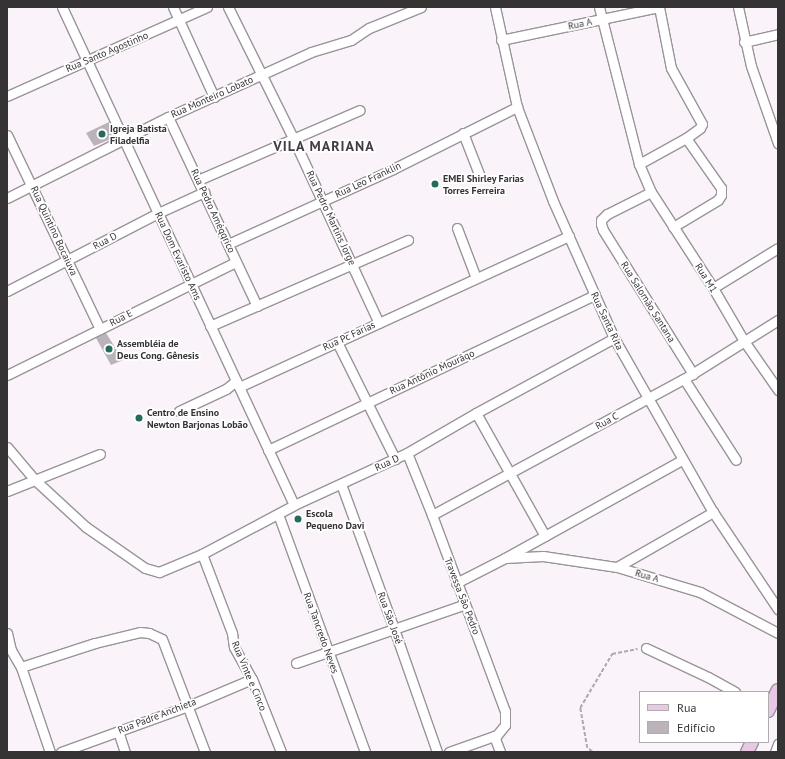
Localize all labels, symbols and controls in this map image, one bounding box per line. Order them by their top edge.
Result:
street label: Rua A [567,16,593,32]
street label: Rua Santo Agostinho [64,29,150,75]
street label: Rua Monteiro Lobato [169,73,255,121]
place label: Igreja Batista Filadelfia [110,122,167,146]
marker: Igreja Batista Filadelfia [97,129,107,139]
district label: VILA MARIANA [273,138,375,154]
street label: Rua Leo Franklin [333,159,403,201]
street label: Rua Pedro Améqqrico [188,167,238,255]
street label: Rua Pedro Martins Jorge [304,169,358,267]
place label: EMEI Shirley Farias Torres Ferreira [443,172,524,196]
marker: EMEI Shirley Farias Torres Ferreira [430,179,440,189]
street label: Rua Quintino Bocaiuva [28,184,80,278]
street label: Rua Dom Evaristo Ams [152,210,204,302]
street label: Rua D [91,230,119,252]
street label: Rua Salomão Santana [618,259,678,345]
street label: Rua M1 [692,261,720,295]
street label: Rua Santa Rita [588,290,626,352]
street label: Rua E [107,307,135,329]
street label: Rua Pc Farias [321,319,377,353]
place label: Assembléia de Deus Cong. Gênesis [117,337,200,360]
marker: Assembléia de Deus Cong. Gênesis [104,344,114,354]
street label: Rua Antônio Mourãqo [387,347,477,397]
place label: Centro de Ensino Newton Barjonas Lobão [147,406,248,430]
street label: Rua C [593,410,621,432]
marker: Centro de Ensino Newton Barjonas Lobão [134,413,144,423]
street label: Rua D [373,452,401,474]
place label: Escola Pequeno Davi [306,507,364,530]
marker: Escola Pequeno Davi [293,514,303,524]
street label: Travessa São Pedro [442,556,482,636]
street label: Rua A [633,567,661,585]
street label: Rua São José [375,590,405,646]
street label: Rua Tancredo Neves [301,591,341,675]
street label: Rua Vinte e Cinco [229,639,269,713]
legend [639,691,769,743]
street label: Rua Padre Anchieta [116,696,198,736]
text: Rua [677,700,696,715]
text: Edifício [677,720,715,735]

